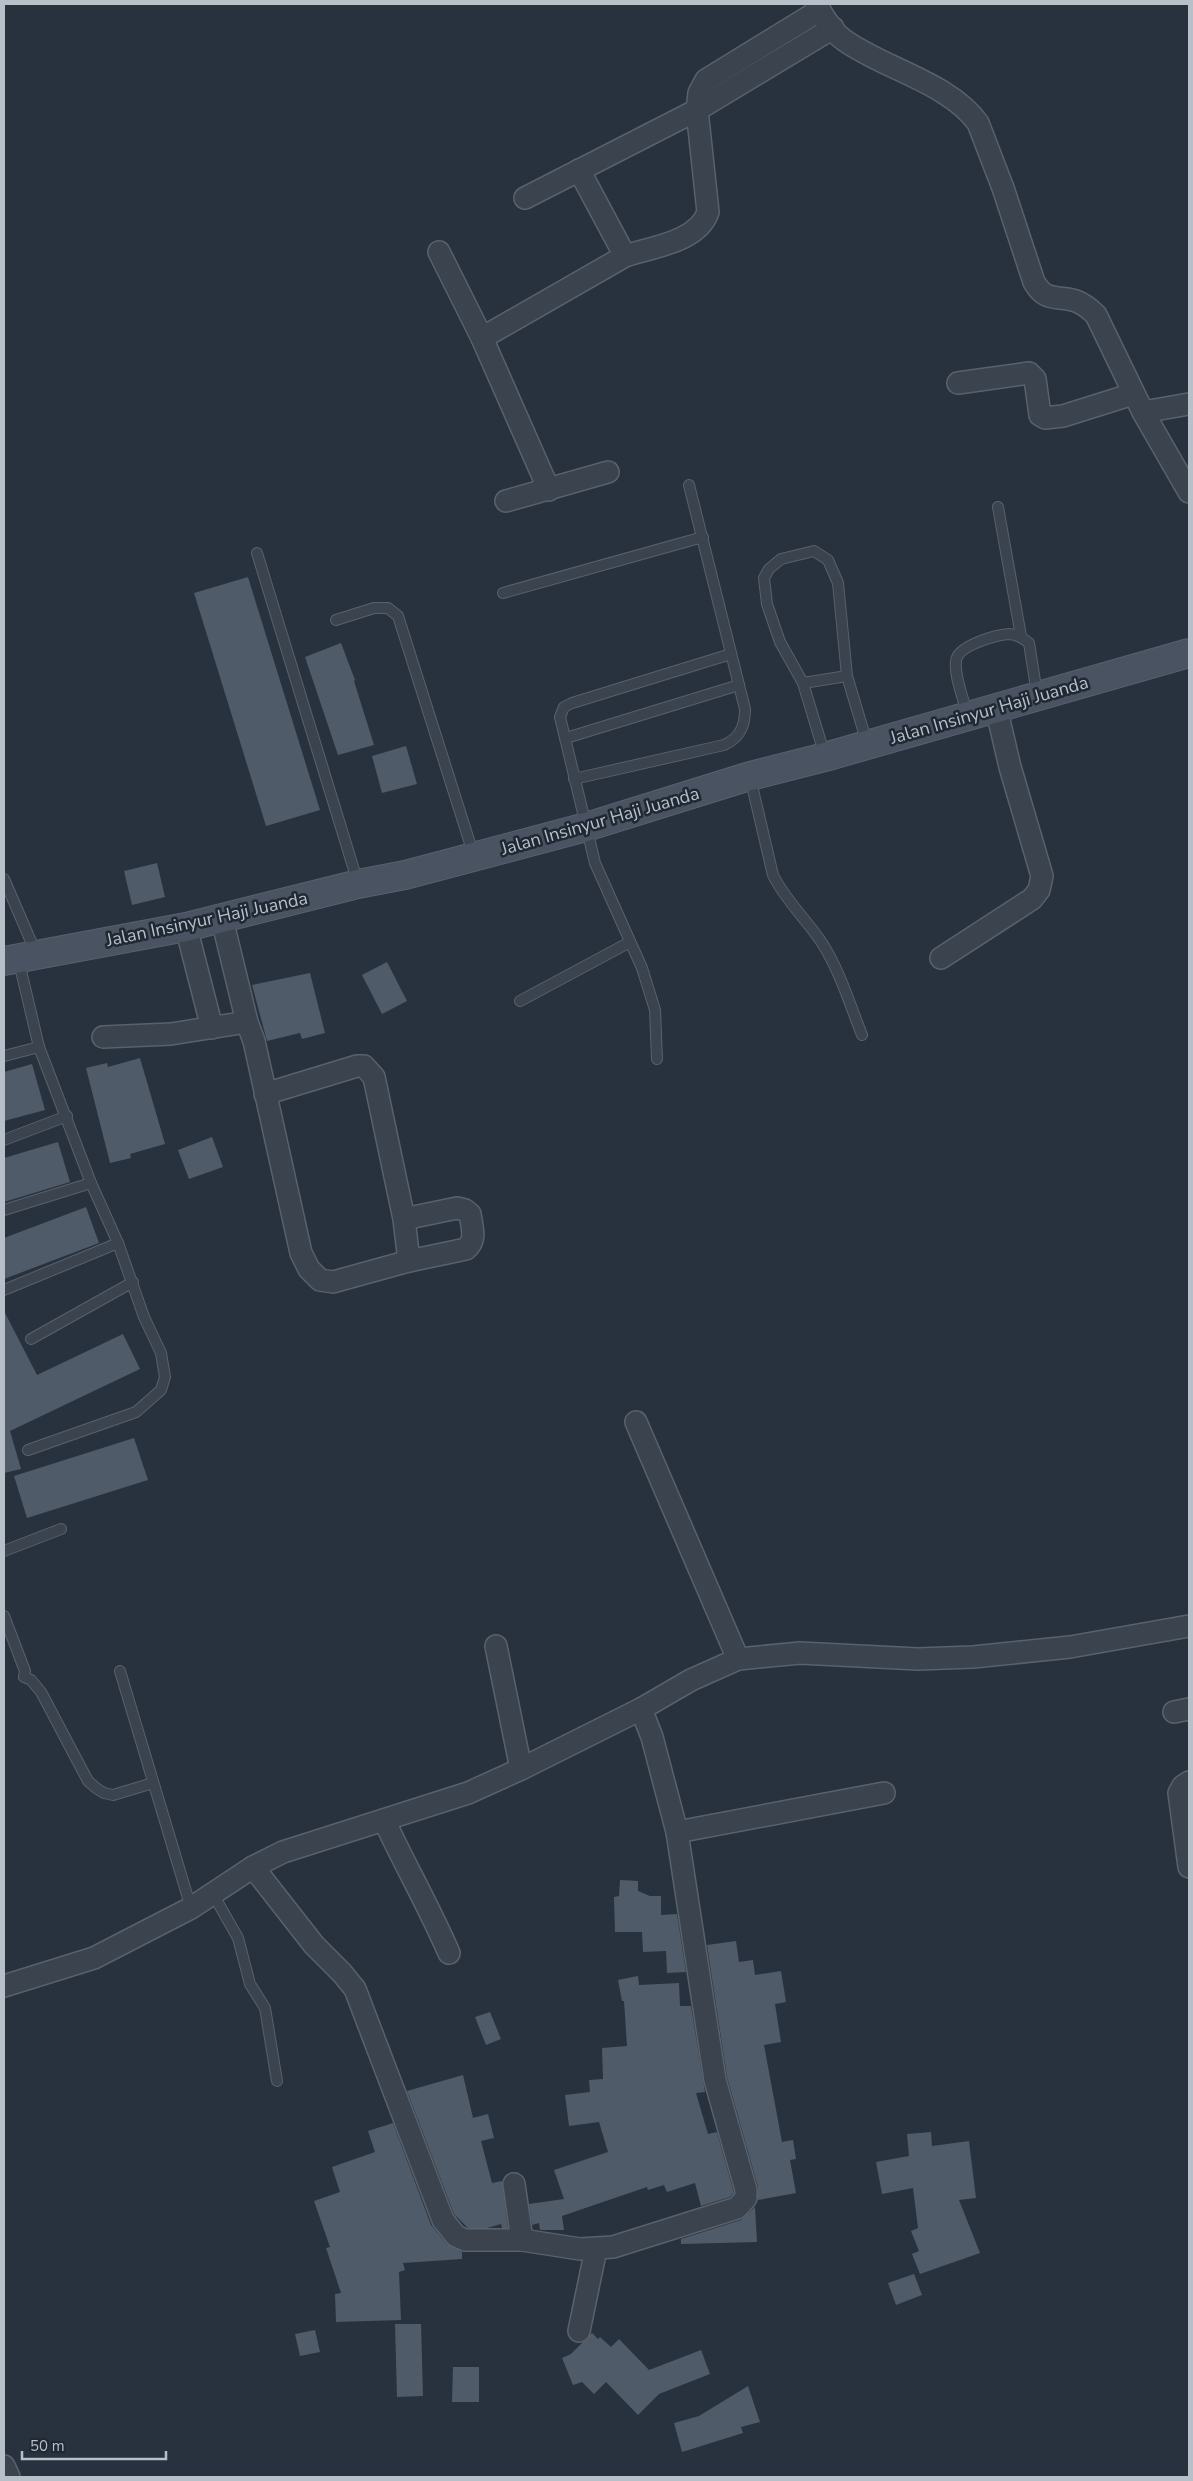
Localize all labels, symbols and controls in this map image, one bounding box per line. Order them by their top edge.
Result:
street label: Jalan Insinyur Haji Juanda [886,670,1091,750]
street label: Jalan Insinyur Haji Juanda [497,781,702,861]
street label: Jalan Insinyur Haji Juanda [103,886,310,952]
scale bar [22,2428,166,2460]
text: 50 m [30,2436,65,2456]

